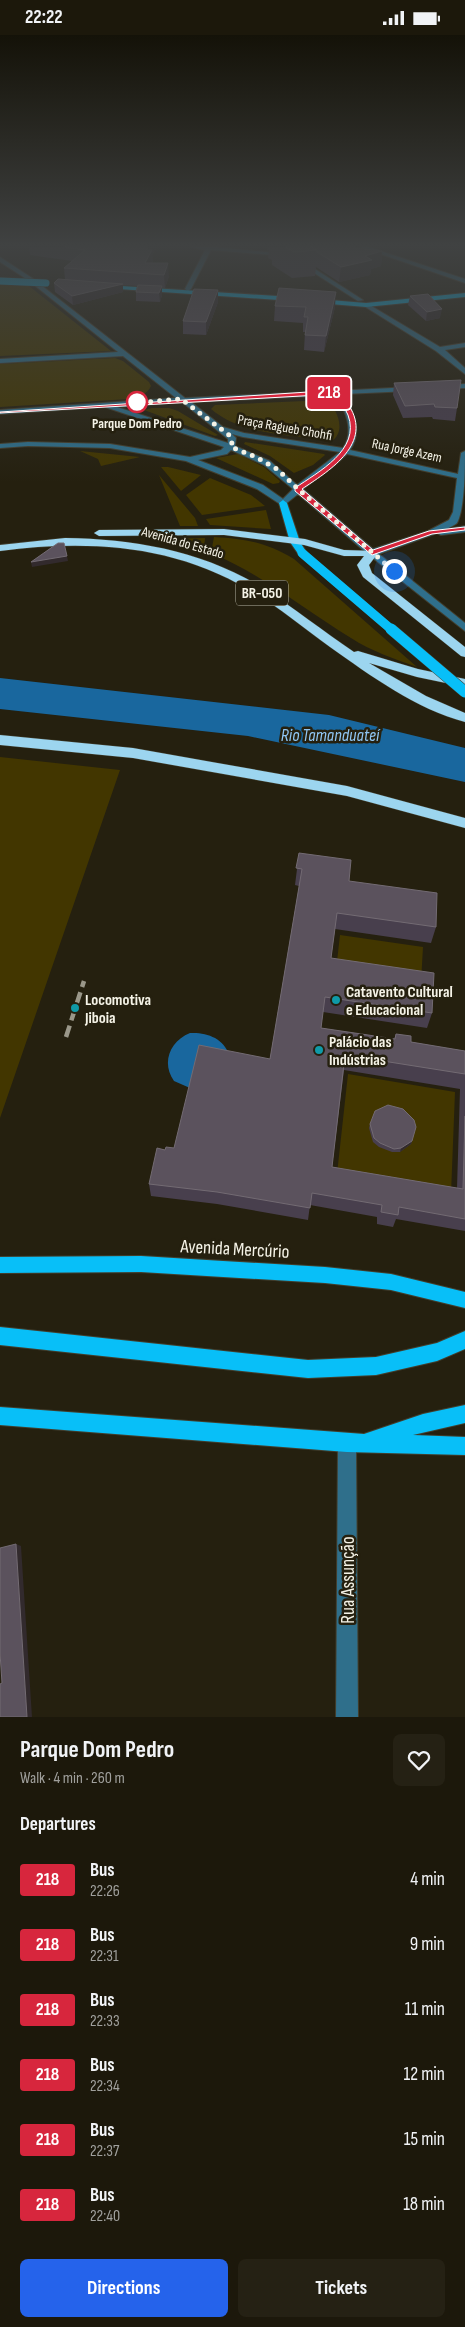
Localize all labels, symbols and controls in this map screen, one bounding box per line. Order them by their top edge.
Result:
text: 22:22 [25,6,63,29]
line badge: 218 [300,377,358,409]
text: 218 [317,382,341,403]
marker: Parque Dom Pedro [126,391,148,413]
street label: Praça Ragueb Chohfi [236,411,333,444]
place label: Parque Dom Pedro [92,415,182,432]
street label: Rua Jorge Azem [370,435,443,466]
street label: Avenida do Estado [139,522,226,562]
your location [382,559,407,584]
road number: BR-050 [236,581,288,605]
water label: Rio Tamanduateí [281,725,381,746]
place label: Catavento Cultural e Educacional [346,983,453,1020]
place label: Locomotiva Jiboia [84,991,151,1028]
marker: Catavento Cultural e Educacional [330,994,342,1006]
marker: Locomotiva Jiboia [69,1002,81,1014]
place label: Palácio das Indústrias [329,1033,392,1070]
marker: Palácio das Indústrias [313,1044,325,1056]
street label: Avenida Mercúrio [179,1235,290,1264]
street label: Rua Assunção [337,1536,360,1624]
button: heart [393,1734,445,1786]
text: Parque Dom Pedro [20,1735,174,1764]
text: Walk · 4 min · 260 m [20,1769,125,1788]
text: Departures [20,1813,96,1836]
text: Bus [90,1859,115,1882]
text: 4 min [410,1868,445,1891]
text: 218 [36,1869,59,1890]
text: 22:26 [90,1882,120,1901]
text: Bus [90,1924,115,1947]
text: 9 min [410,1933,445,1956]
text: 218 [36,1934,59,1955]
text: 22:31 [90,1947,119,1966]
text: Bus [90,1989,115,2012]
text: 11 min [405,1998,445,2021]
text: 218 [36,1999,59,2020]
text: 22:33 [90,2012,120,2031]
text: Bus [90,2054,115,2077]
text: 12 min [403,2063,445,2086]
text: 218 [36,2064,59,2085]
text: 22:34 [90,2077,120,2096]
text: Bus [90,2119,115,2142]
text: 15 min [404,2128,445,2151]
text: 218 [36,2129,59,2150]
text: 22:37 [90,2142,119,2161]
text: Bus [90,2184,115,2207]
text: 18 min [403,2193,445,2216]
text: 218 [36,2194,59,2215]
text: 22:40 [90,2207,120,2226]
button: Directions [20,2259,228,2317]
button: Tickets [238,2259,445,2317]

